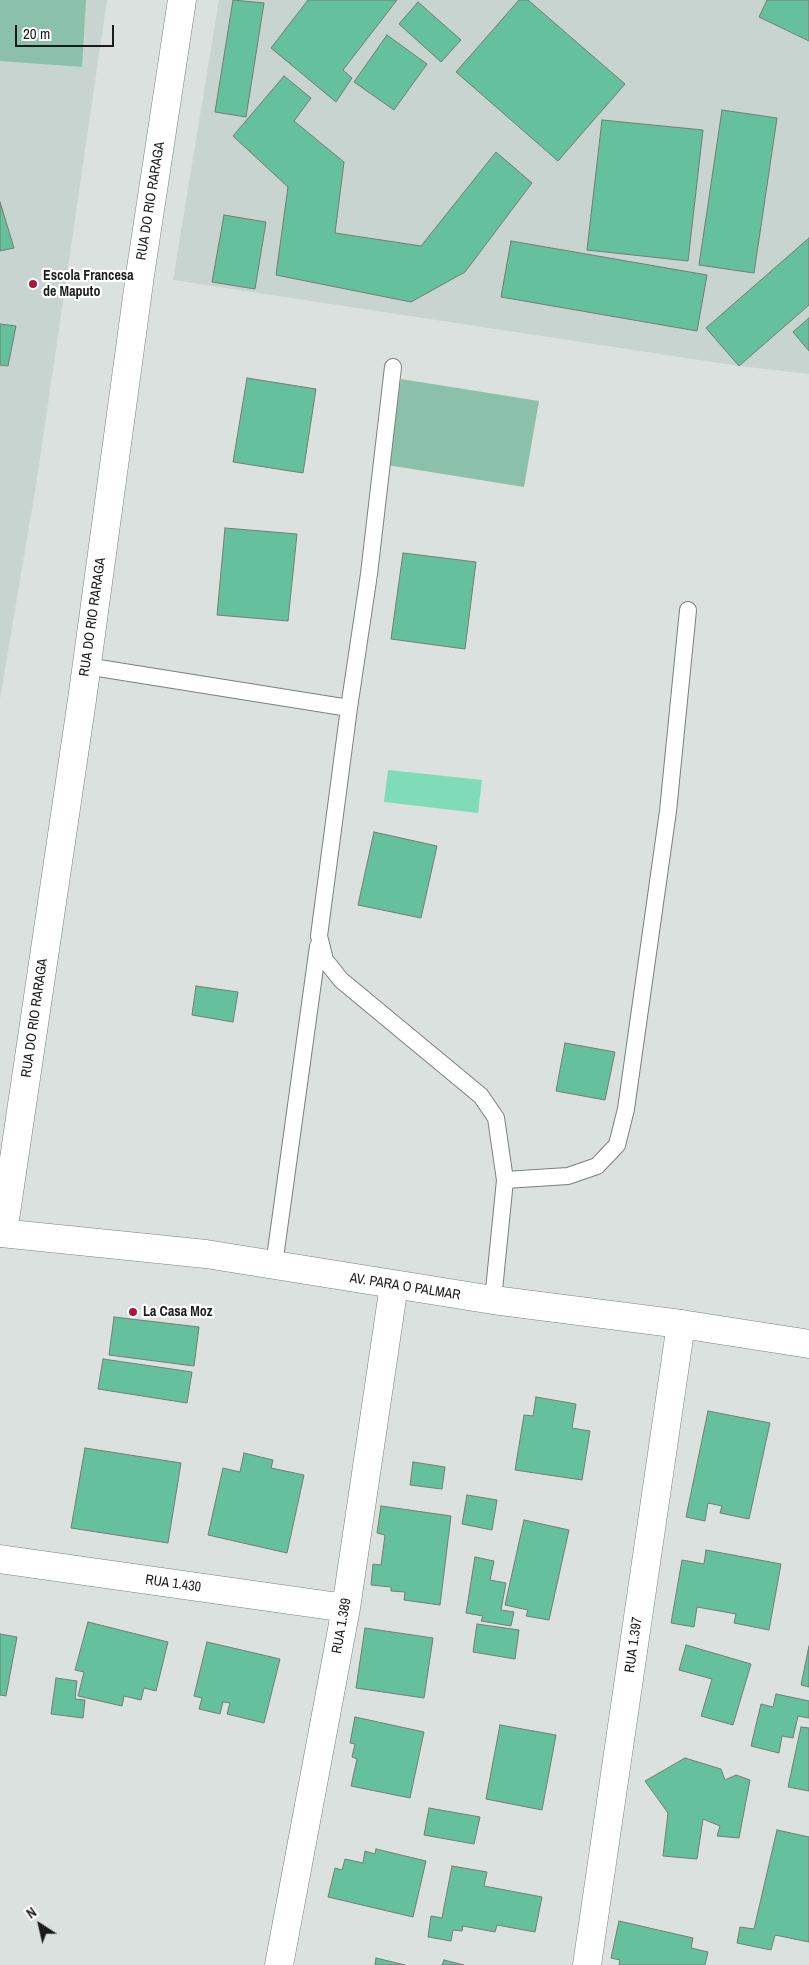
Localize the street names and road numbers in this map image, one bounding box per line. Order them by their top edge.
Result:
street label: RUA DO RIO RARAGA [133,140,169,262]
street label: RUA DO RIO RARAGA [76,556,110,678]
street label: RUA DO RIO RARAGA [18,957,52,1079]
street label: AV. PARA O PALMAR [348,1270,462,1304]
street label: RUA 1.430 [144,1572,202,1596]
street label: RUA 1.389 [329,1597,355,1655]
street label: RUA 1.397 [622,1616,646,1674]

